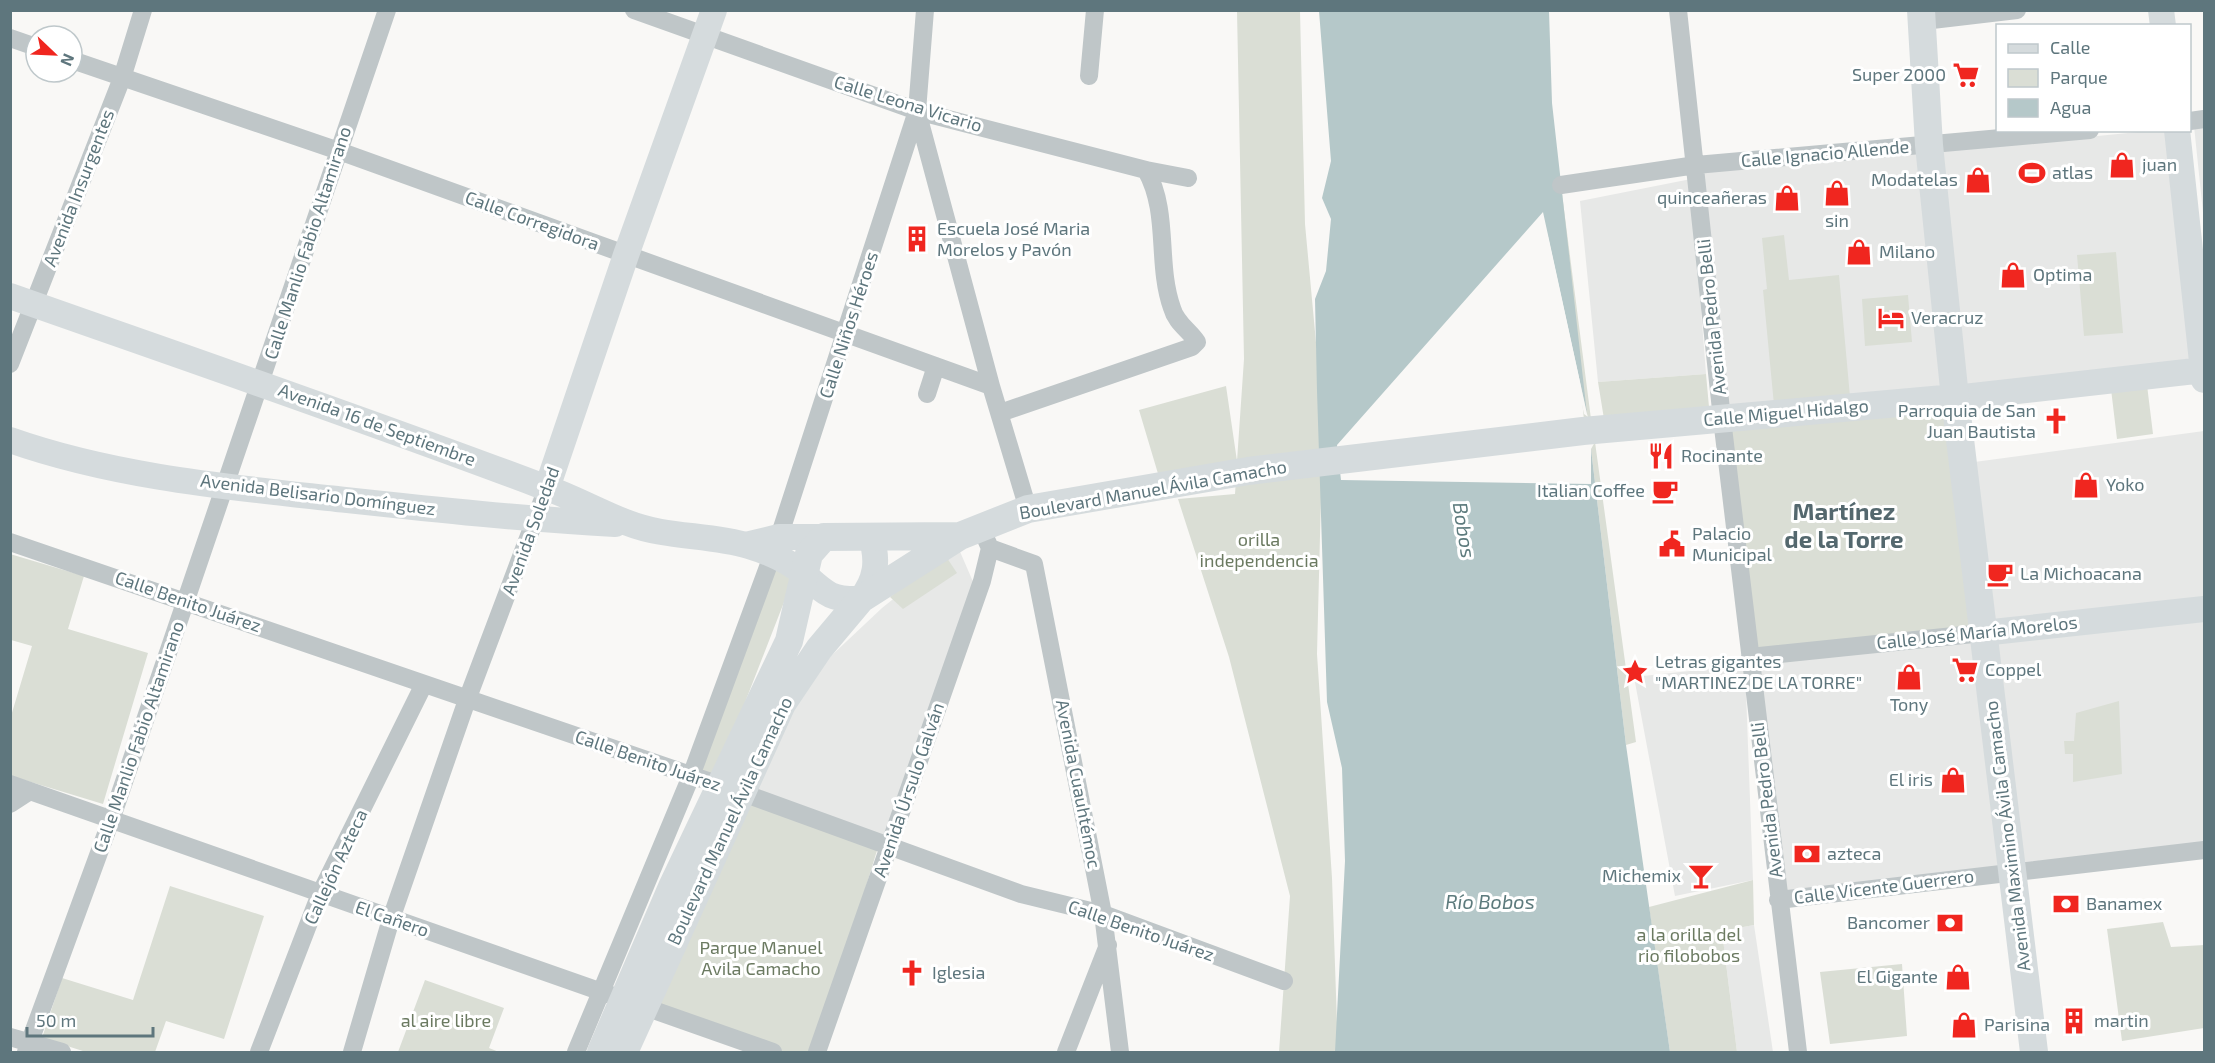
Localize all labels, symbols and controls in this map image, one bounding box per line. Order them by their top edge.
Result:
north arrow [24,24,84,84]
legend [1996,24,2191,132]
text: Calle [2050,36,2091,58]
text: N [57,51,79,69]
supermarket icon: Super 2000 [1951,60,1981,90]
place label: Super 2000 [1852,63,1946,85]
text: Parque [2050,66,2108,88]
street label: Calle Leona Vicario [832,70,985,136]
text: Agua [2050,96,2091,118]
street label: Avenida Insurgentes [38,106,118,269]
street label: Calle Manlio Fabio Altamirano [259,123,355,362]
street label: Calle Ignacio Allende [1740,135,1910,171]
shop icon: juan [2107,150,2137,180]
place label: juan [2142,153,2177,175]
sports icon: atlas [2017,158,2047,188]
place label: atlas [2052,161,2093,183]
shop icon: Modatelas [1963,165,1993,195]
place label: Modatelas [1871,168,1958,190]
shop icon: sin [1822,178,1852,208]
shop icon: quinceañeras [1772,183,1802,213]
street label: Calle Corregidora [462,186,602,255]
place label: quinceañeras [1657,186,1767,208]
place label: sin [1825,209,1849,231]
place label: Escuela José Maria Morelos y Pavón [937,217,1090,260]
building icon: Escuela José Maria Morelos y Pavón [902,224,932,254]
shop icon: Milano [1844,237,1874,267]
street label: Avenida Pedro Belli [1692,238,1730,396]
place label: Milano [1879,240,1935,262]
street label: Calle Niños Héroes [814,248,882,401]
shop icon: Optima [1998,260,2028,290]
place label: Optima [2033,263,2092,285]
hotel icon: Veracruz [1876,303,1906,333]
place label: Veracruz [1911,306,1984,328]
street label: Avenida 16 de Septiembre [276,378,479,470]
street label: Calle Miguel Hidalgo [1702,394,1869,430]
place label: Parroquia de San Juan Bautista [1898,399,2036,442]
church icon: Parroquia de San Juan Bautista [2041,406,2071,436]
restaurant icon: Rocinante [1646,441,1676,471]
place label: Rocinante [1681,444,1763,466]
street label: Boulevard Manuel Ávila Camacho [1017,455,1288,523]
street label: Avenida Soledad [497,464,563,598]
street label: Avenida Belisario Domínguez [199,469,437,519]
shop icon: Yoko [2071,470,2101,500]
place label: Yoko [2106,473,2144,495]
cafe icon: Italian Coffee [1650,476,1680,506]
place label: Italian Coffee [1537,479,1645,501]
district label: Martínez de la Torre [1784,496,1904,553]
water label: Bobos [1449,500,1481,560]
place label: Palacio Municipal [1692,522,1773,565]
park label: orilla independencia [1199,528,1319,571]
public building icon: Palacio Municipal [1657,529,1687,559]
cafe icon: La Michoacana [1985,559,2015,589]
place label: La Michoacana [2020,562,2142,584]
street label: Calle Benito Juárez [112,566,264,636]
street label: Calle José María Morelos [1875,611,2078,654]
street label: Calle Manlio Fabio Altamirano [88,618,188,855]
place label: Letras gigantes "MARTINEZ DE LA TORRE" [1655,650,1862,693]
supermarket icon: Coppel [1950,655,1980,685]
place icon: Letras gigantes "MARTINEZ DE LA TORRE" [1620,657,1650,687]
place label: Coppel [1985,658,2042,680]
shop icon: Tony [1894,662,1924,692]
street label: Boulevard Manuel Ávila Camacho [662,693,796,948]
place label: Tony [1890,693,1929,715]
street label: Avenida Cuauhtémoc [1052,698,1106,870]
street label: Avenida Úrsulo Galván [868,699,948,880]
street label: Avenida Maximino Ávila Camacho [1979,700,2035,973]
street label: Avenida Pedro Belli [1746,721,1786,879]
street label: Calle Benito Juárez [572,725,724,795]
shop icon: El iris [1938,765,1968,795]
place label: El iris [1889,768,1933,790]
street label: Callejón Azteca [299,805,371,928]
bank icon: azteca [1792,839,1822,869]
place label: azteca [1827,842,1881,864]
bar icon: Michemix [1686,861,1716,891]
place label: Michemix [1602,864,1681,886]
street label: Calle Vicente Guerrero [1793,864,1975,908]
water label: Río Bobos [1445,889,1535,913]
bank icon: Banamex [2051,889,2081,919]
place label: Banamex [2086,892,2163,914]
street label: El Cañero [353,895,432,941]
street label: Calle Benito Juárez [1065,895,1217,965]
bank icon: Bancomer [1935,908,1965,938]
place label: Bancomer [1847,911,1930,933]
park label: a la orilla del rio filobobos [1637,923,1742,966]
park label: Parque Manuel Avila Camacho [699,936,823,979]
church icon: Iglesia [897,958,927,988]
place label: Iglesia [932,961,985,983]
shop icon: El Gigante [1943,962,1973,992]
place label: El Gigante [1856,965,1938,987]
scale bar [27,1000,153,1038]
building icon: martin [2059,1006,2089,1036]
text: 50 m [36,1009,76,1031]
park label: al aire libre [401,1009,491,1031]
place label: martin [2094,1009,2149,1031]
shop icon: Parisina [1949,1010,1979,1040]
place label: Parisina [1984,1013,2050,1035]

